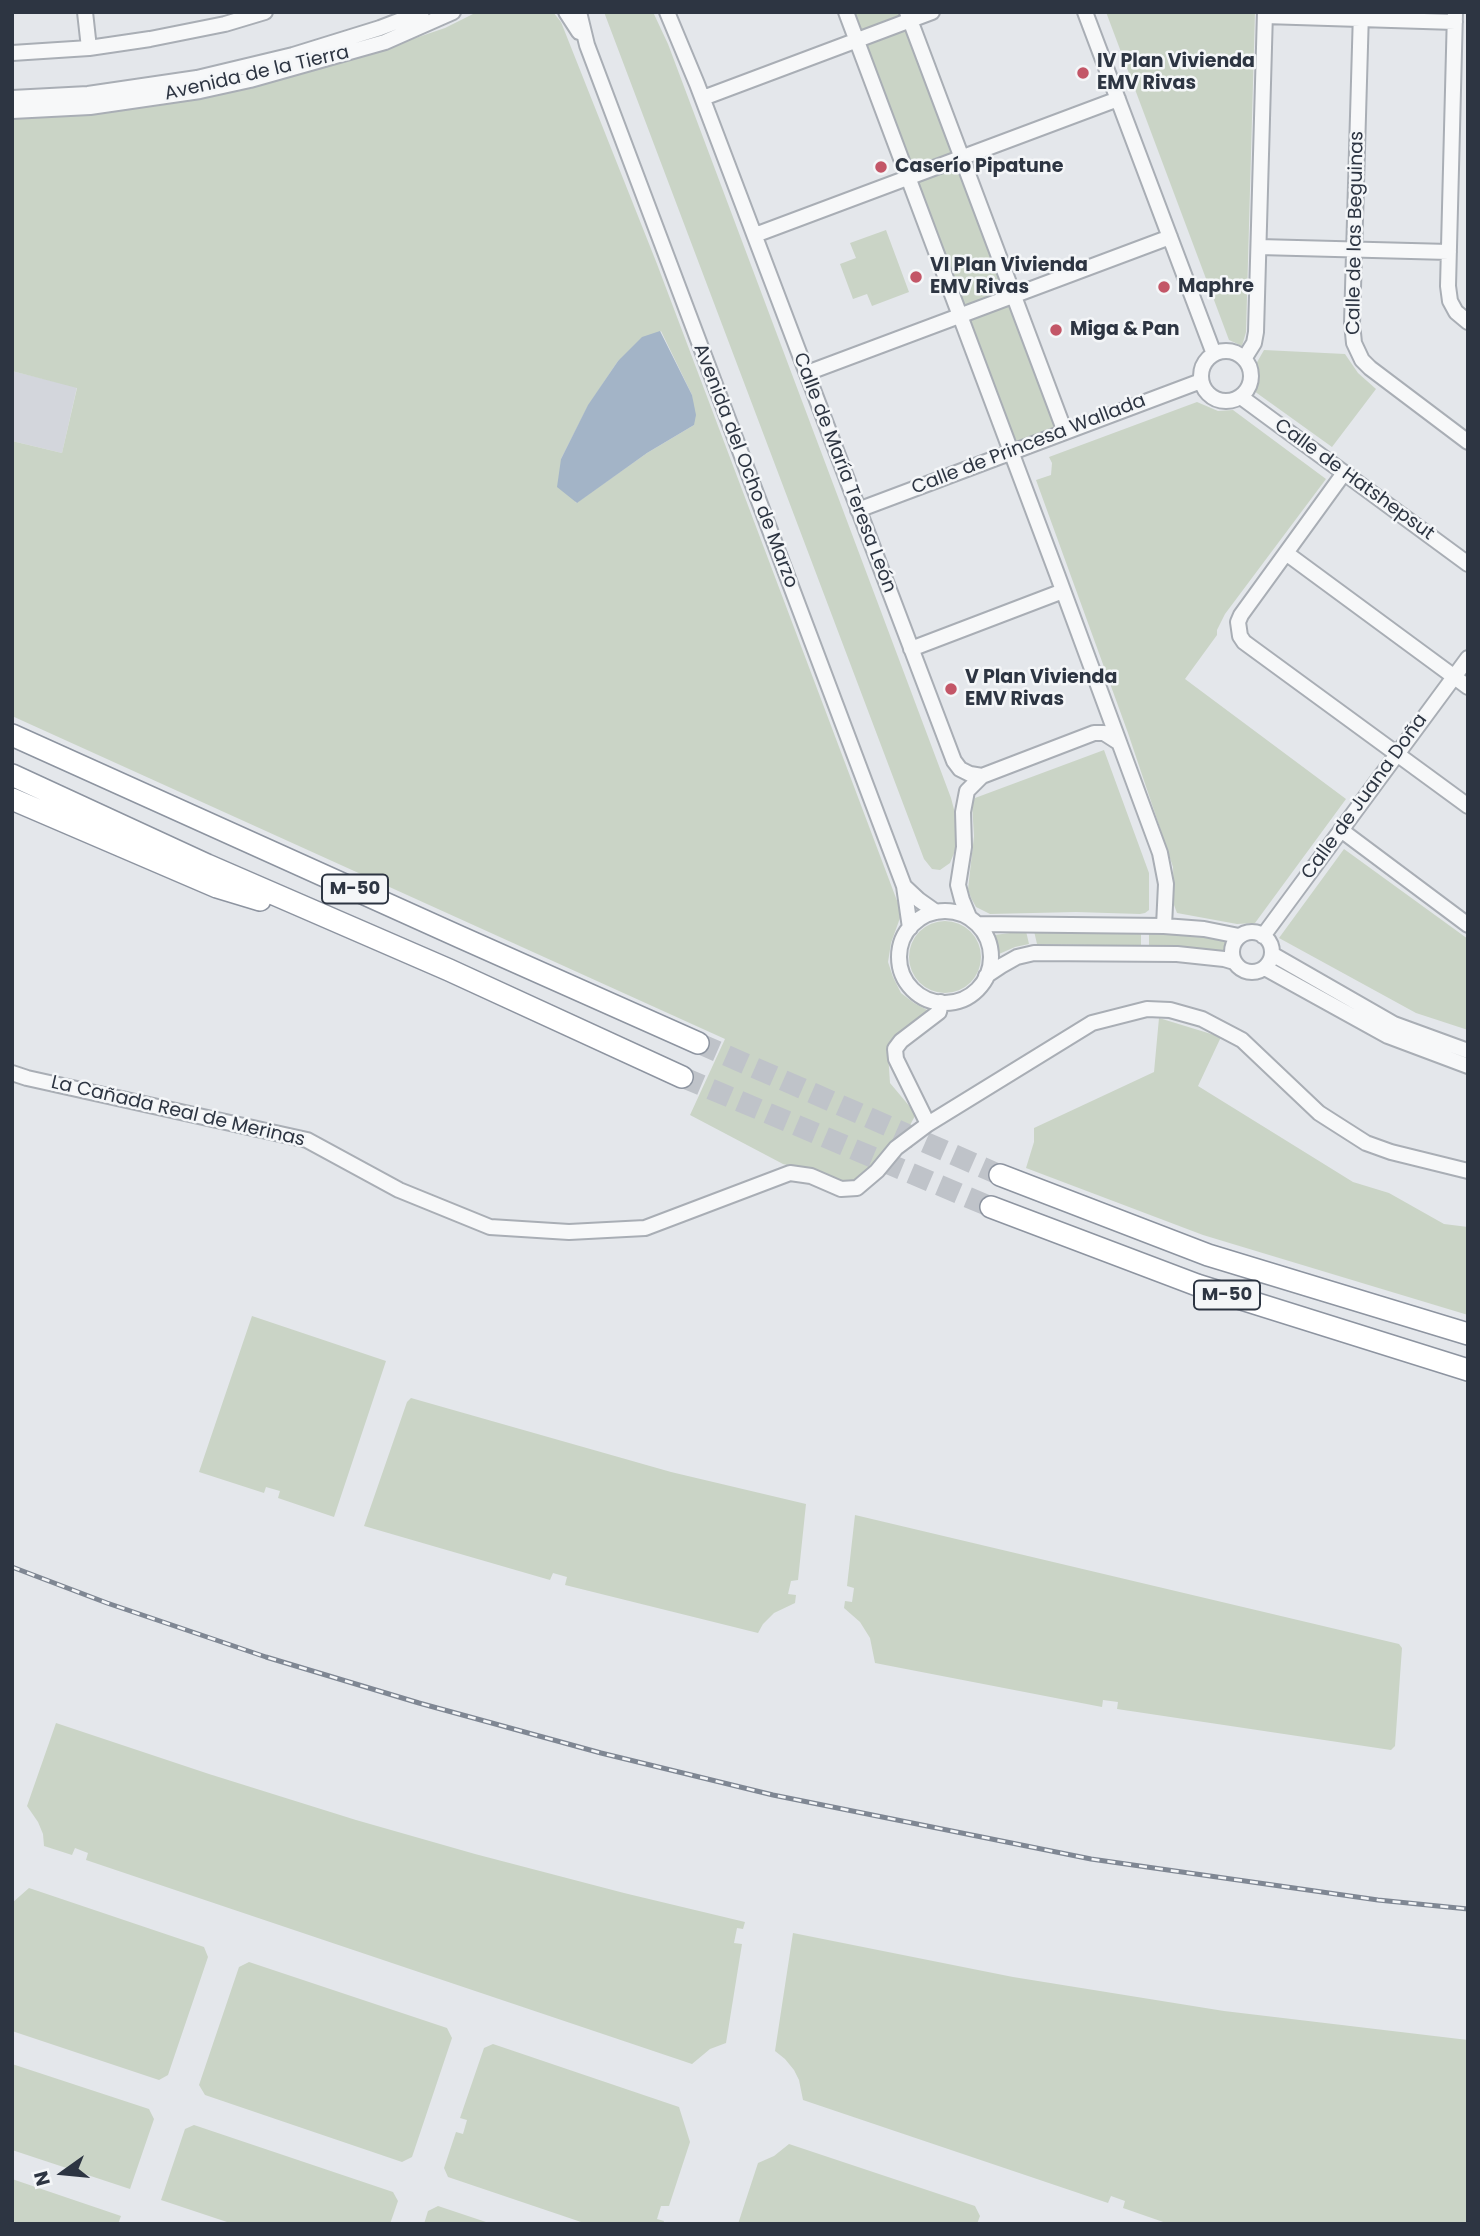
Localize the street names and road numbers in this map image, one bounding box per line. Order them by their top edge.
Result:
street label: Avenida de la Tierra [162,42,352,106]
street label: Calle de las Beguinas [1343,131,1369,335]
street label: Avenida del Ocho de Marzo [688,341,802,591]
street label: Calle de María Teresa León [788,350,900,596]
street label: Calle de Princesa Wallada [909,390,1149,500]
street label: Calle de Hatshepsut [1270,414,1438,546]
street label: Calle de Juana Doña [1297,710,1433,884]
road number: M-50 [322,874,388,904]
street label: La Cañada Real de Merinas [49,1072,307,1152]
road number: M-50 [1194,1280,1260,1310]

